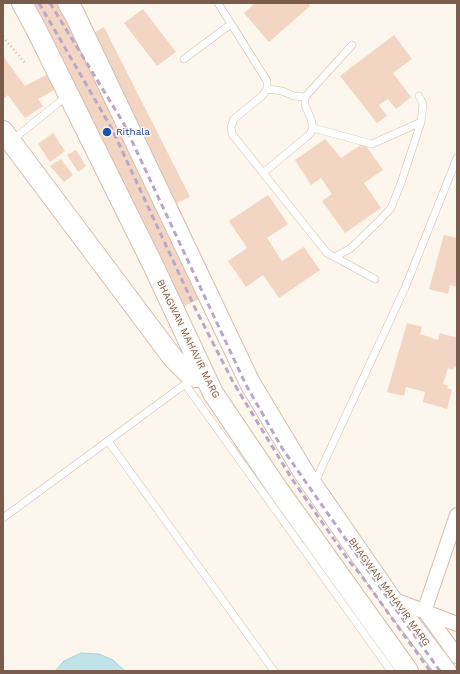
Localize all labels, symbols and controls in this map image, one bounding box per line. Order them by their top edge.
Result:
marker: Rithala [101,126,113,138]
place label: Rithala [116,126,150,138]
street label: BHAGWAN MAHAVIR MARG [154,278,222,400]
street label: BHAGWAN MAHAVIR MARG [346,536,432,648]

